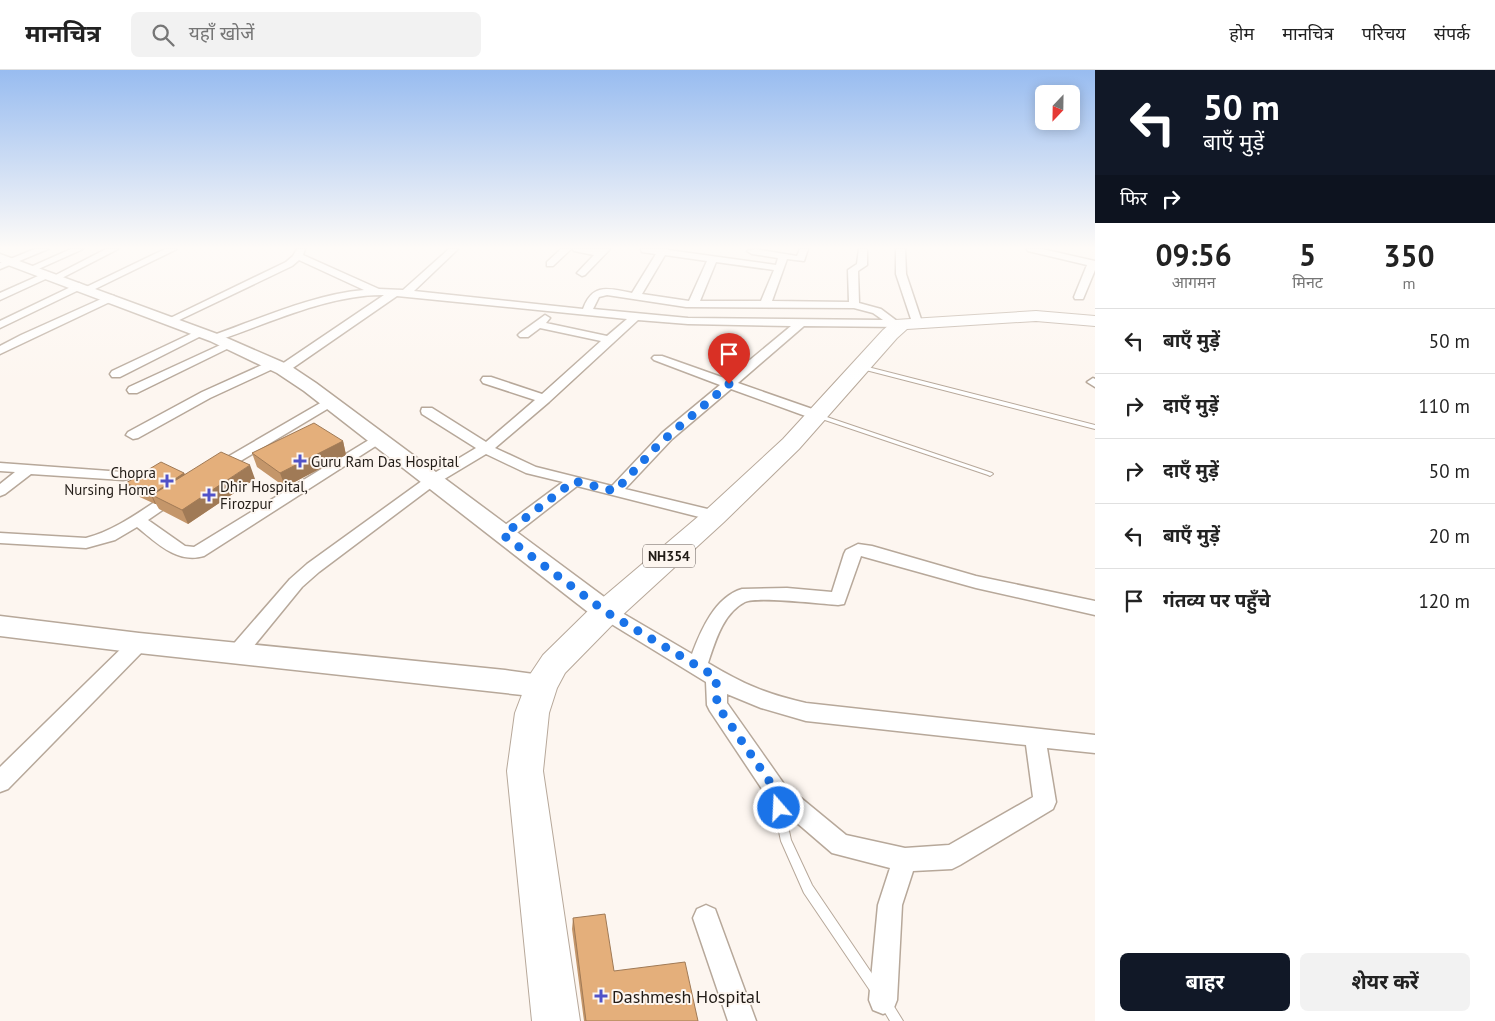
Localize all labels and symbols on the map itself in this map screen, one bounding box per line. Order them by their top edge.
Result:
north arrow [1035,85,1080,130]
pin [708,333,750,384]
place label: Guru Ram Das Hospital [311,452,460,471]
marker: Guru Ram Das Hospital [293,454,307,468]
place label: Chopra Nursing Home [64,463,156,499]
marker: Chopra Nursing Home [160,474,174,488]
place label: Dhir Hospital, Firozpur [220,477,308,513]
marker: Dhir Hospital, Firozpur [202,488,216,502]
road number: NH354 [643,544,695,568]
position arrow [752,781,804,833]
place label: Dashmesh Hospital [612,985,761,1008]
marker: Dashmesh Hospital [594,989,608,1003]

